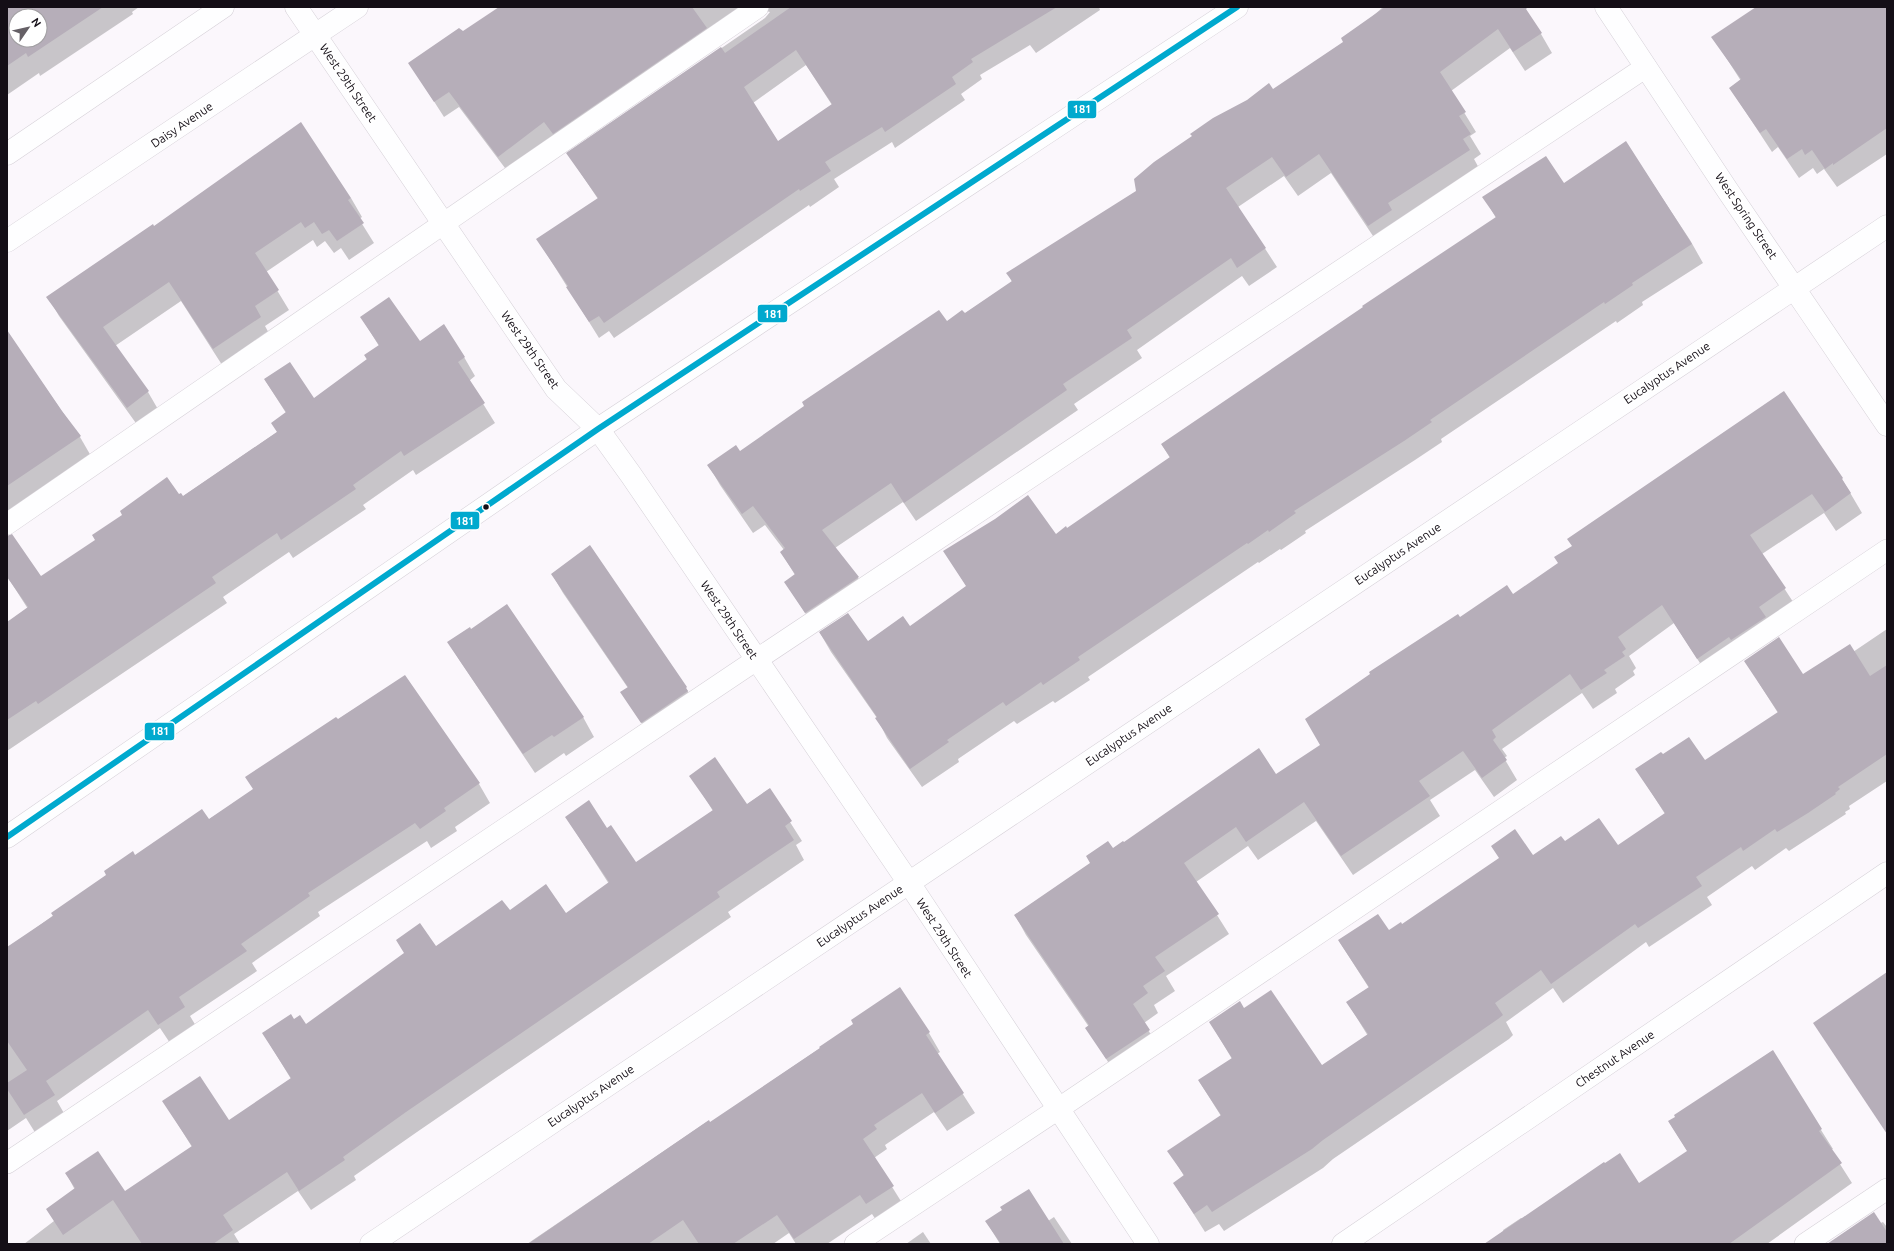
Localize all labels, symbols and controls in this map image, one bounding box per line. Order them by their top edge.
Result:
north arrow [8,8,48,48]
text: N [29,16,44,29]
street label: West 29th Street [317,41,380,125]
street label: Daisy Avenue [148,99,215,150]
line badge: 181 [1067,100,1097,119]
text: 181 [1073,103,1091,115]
street label: West Spring Street [1713,170,1780,261]
line badge: 181 [757,304,788,323]
street label: West 29th Street [499,308,562,391]
text: 181 [764,308,782,320]
street label: Eucalyptus Avenue [1621,339,1712,406]
unlabelled marker [481,502,491,512]
line badge: 181 [450,511,480,530]
text: 181 [456,515,474,527]
street label: Eucalyptus Avenue [1352,520,1443,587]
street label: West 29th Street [698,578,761,662]
street label: Eucalyptus Avenue [1083,701,1174,768]
line badge: 181 [144,722,175,741]
text: 181 [151,725,169,737]
street label: Eucalyptus Avenue [814,882,905,949]
street label: West 29th Street [914,896,975,980]
street label: Chestnut Avenue [1573,1027,1657,1090]
street label: Eucalyptus Avenue [545,1062,636,1129]

